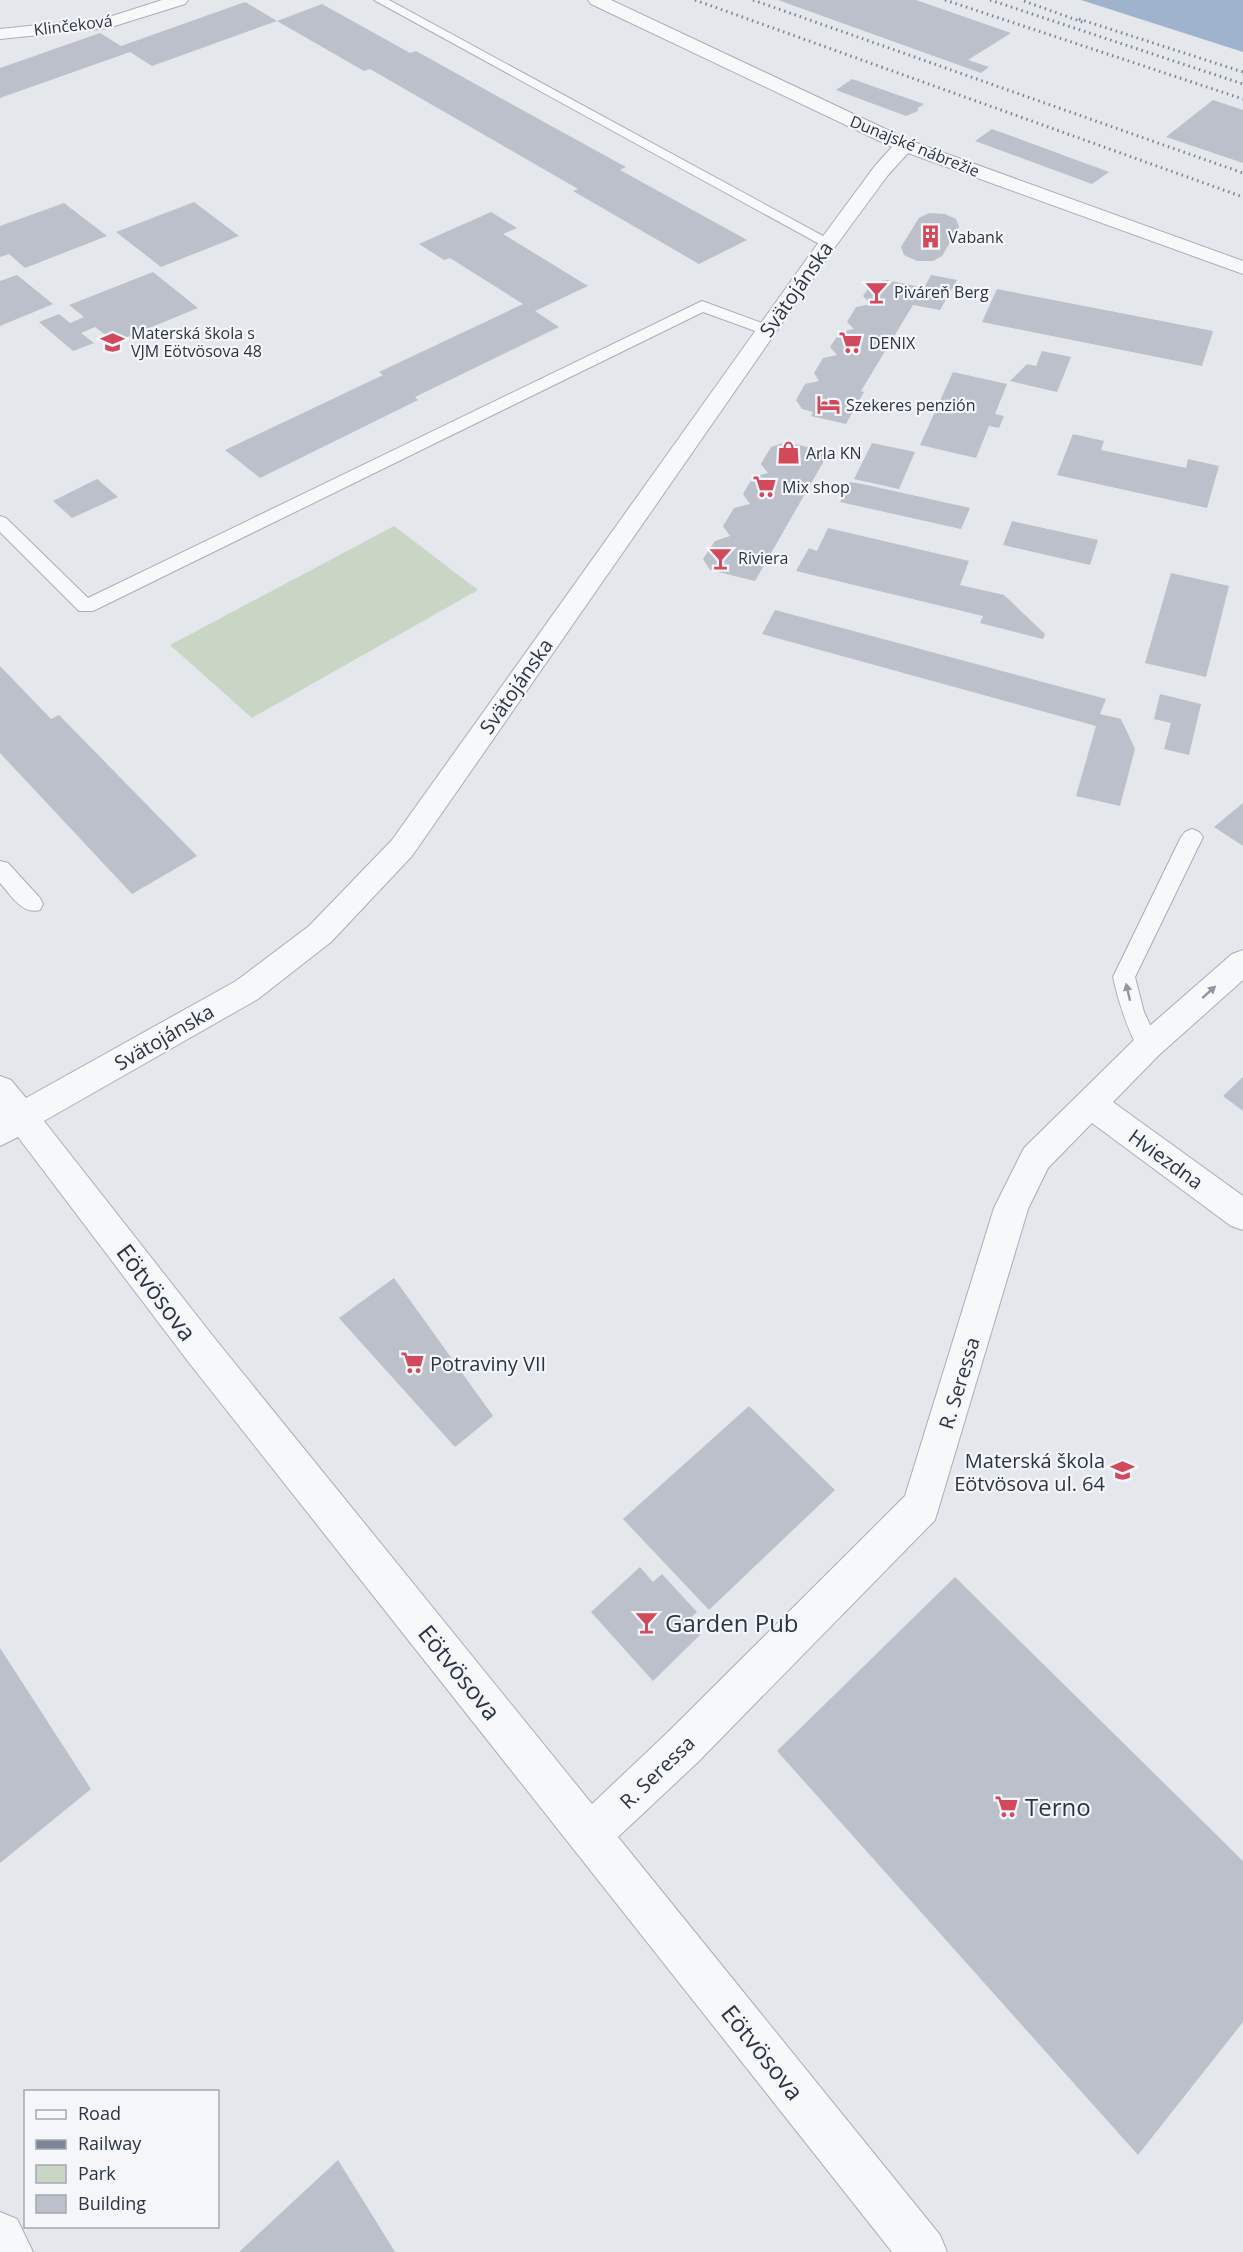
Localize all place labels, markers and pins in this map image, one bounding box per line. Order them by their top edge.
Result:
building icon: Vabank [917,224,943,250]
place label: Vabank [948,226,1004,248]
bar icon: Piváreň Berg [863,279,889,305]
place label: Piváreň Berg [894,281,989,303]
place label: Materská škola s VJM Eötvösova 48 [131,322,262,362]
school or university icon: Materská škola s VJM Eötvösova 48 [100,329,126,355]
supermarket icon: DENIX [838,330,864,356]
place label: DENIX [869,332,916,354]
hotel icon: Szekeres penzión [815,392,841,418]
place label: Szekeres penzión [846,394,976,416]
shop icon: Arla KN [775,440,801,466]
place label: Arla KN [806,442,862,464]
supermarket icon: Mix shop [751,474,777,500]
place label: Mix shop [782,476,850,498]
bar icon: Riviera [707,545,733,571]
place label: Riviera [738,547,788,569]
supermarket icon: Potraviny VII [399,1350,425,1376]
place label: Potraviny VII [430,1350,546,1377]
place label: Materská škola Eötvösova ul. 64 [954,1447,1106,1497]
school or university icon: Materská škola Eötvösova ul. 64 [1110,1458,1136,1484]
place label: Garden Pub [665,1606,799,1639]
bar icon: Garden Pub [634,1609,660,1635]
place label: Terno [1025,1790,1091,1823]
supermarket icon: Terno [994,1793,1020,1819]

